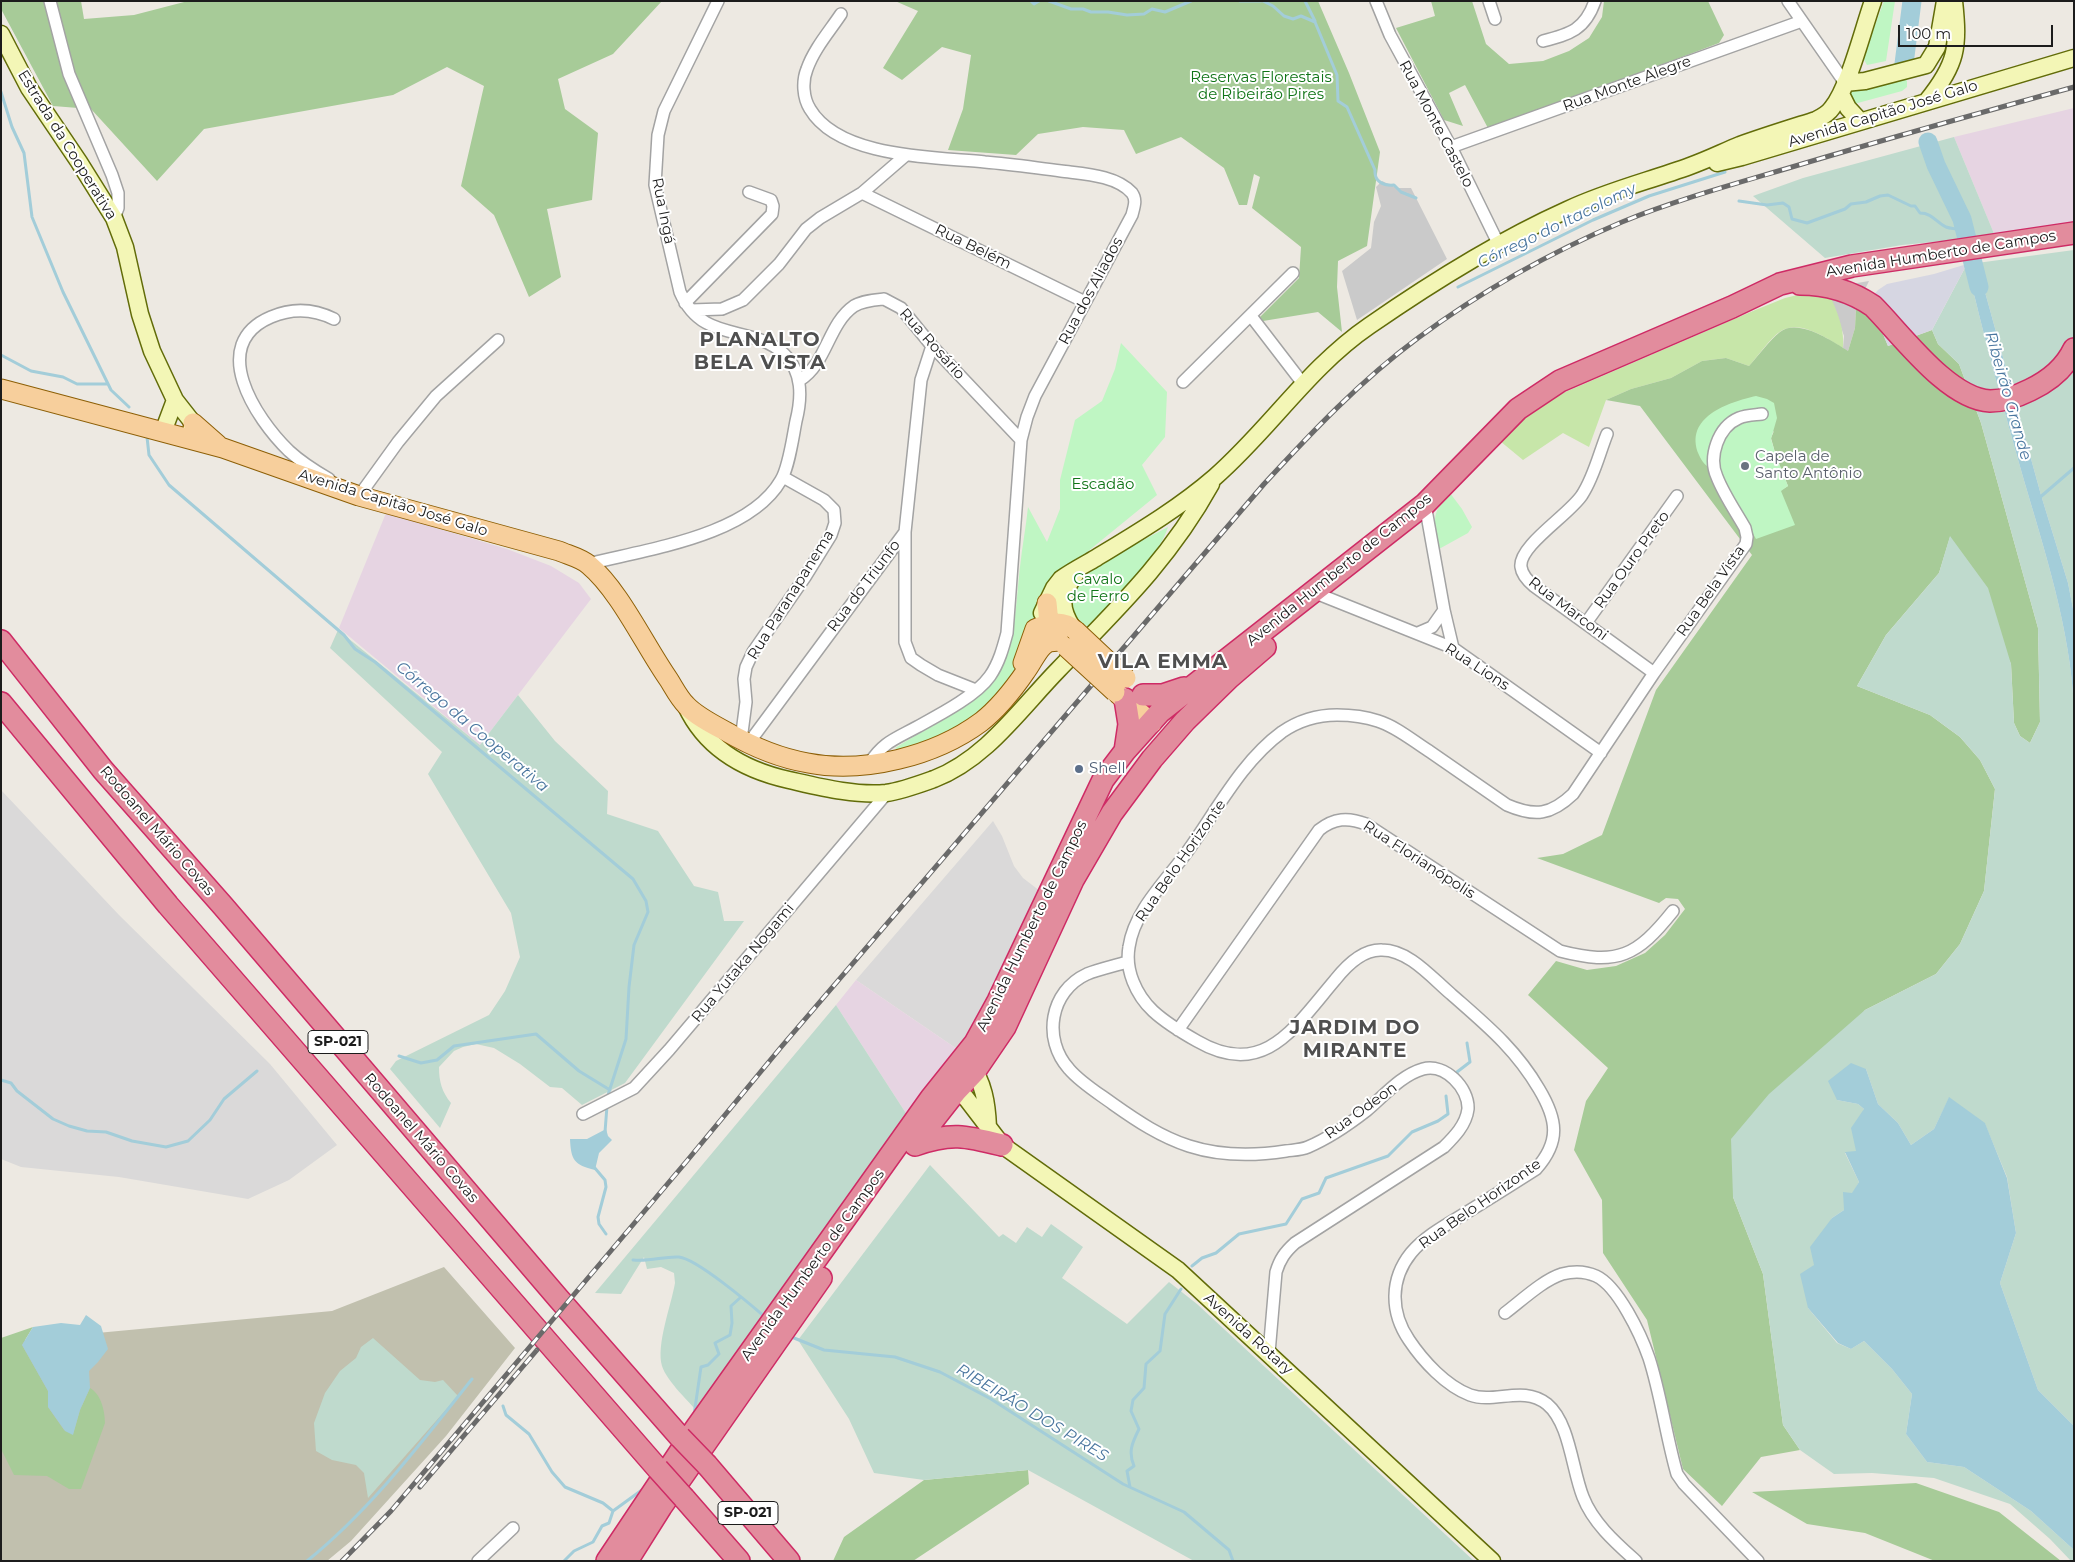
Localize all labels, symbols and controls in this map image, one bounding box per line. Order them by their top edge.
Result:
scale bar [1900,15,2055,47]
text: 100 m [1906,24,1951,43]
street label: Rua Monte Alegre [1560,52,1694,116]
street label: Rua Monte Castelo [1395,57,1477,191]
street label: Estrada da Cooperativa [14,67,120,223]
park label: Reservas Florestais de Ribeirão Pires [1190,69,1332,104]
street label: Avenida Capitão José Galo [1786,77,1980,151]
street label: Rua Ingá [648,176,678,246]
water label: Córrego do Itacolomy [1475,179,1639,273]
street label: Rua Belém [932,221,1014,273]
street label: Avenida Humberto de Campos [1825,227,2057,281]
street label: Rua dos Aliados [1055,234,1127,348]
street label: Rua Rosário [895,305,969,383]
district label: PLANALTO BELA VISTA [692,328,828,375]
water label: Ribeirão Grande [1980,330,2036,462]
place label: Capela de Santo Antônio [1755,448,1862,483]
marker: Capela de Santo Antônio [1739,460,1751,472]
street label: Avenida Capitão José Galo [296,466,490,540]
park label: Escadão [1072,476,1134,494]
street label: Avenida Humberto de Campos [1243,490,1435,650]
street label: Rua Ouro Preto [1591,508,1673,612]
street label: Rua Paranapanema [744,527,838,663]
street label: Rua do Triunfo [824,537,904,635]
street label: Rua Bela Vista [1673,542,1749,640]
park label: Cavalo de Ferro [1067,571,1129,606]
street label: Rua Marconi [1525,573,1611,645]
street label: Rua Lions [1441,639,1513,695]
district label: VILA EMMA [1097,650,1229,674]
water label: Córrego da Cooperativa [392,658,552,796]
place label: Shell [1089,760,1125,778]
street label: Rodoanel Mário Covas [96,763,218,899]
marker: Shell [1073,763,1085,775]
street label: Rua Belo Horizonte [1132,796,1230,926]
street label: Rua Florianópolis [1360,817,1478,903]
street label: Avenida Humberto de Campos [973,818,1091,1034]
street label: Rua Yutaka Nogami [688,900,798,1026]
district label: JARDIM DO MIRANTE [1288,1016,1422,1063]
road number: SP-021 [308,1030,368,1054]
street label: Rodoanel Mário Covas [360,1070,482,1206]
street label: Rua Odeon [1321,1079,1401,1143]
street label: Rua Belo Horizonte [1415,1155,1545,1253]
street label: Avenida Humberto de Campos [737,1166,889,1364]
street label: Avenida Rotary [1200,1289,1296,1379]
water label: RIBEIRÃO DOS PIRES [953,1360,1111,1466]
road number: SP-021 [718,1502,778,1525]

